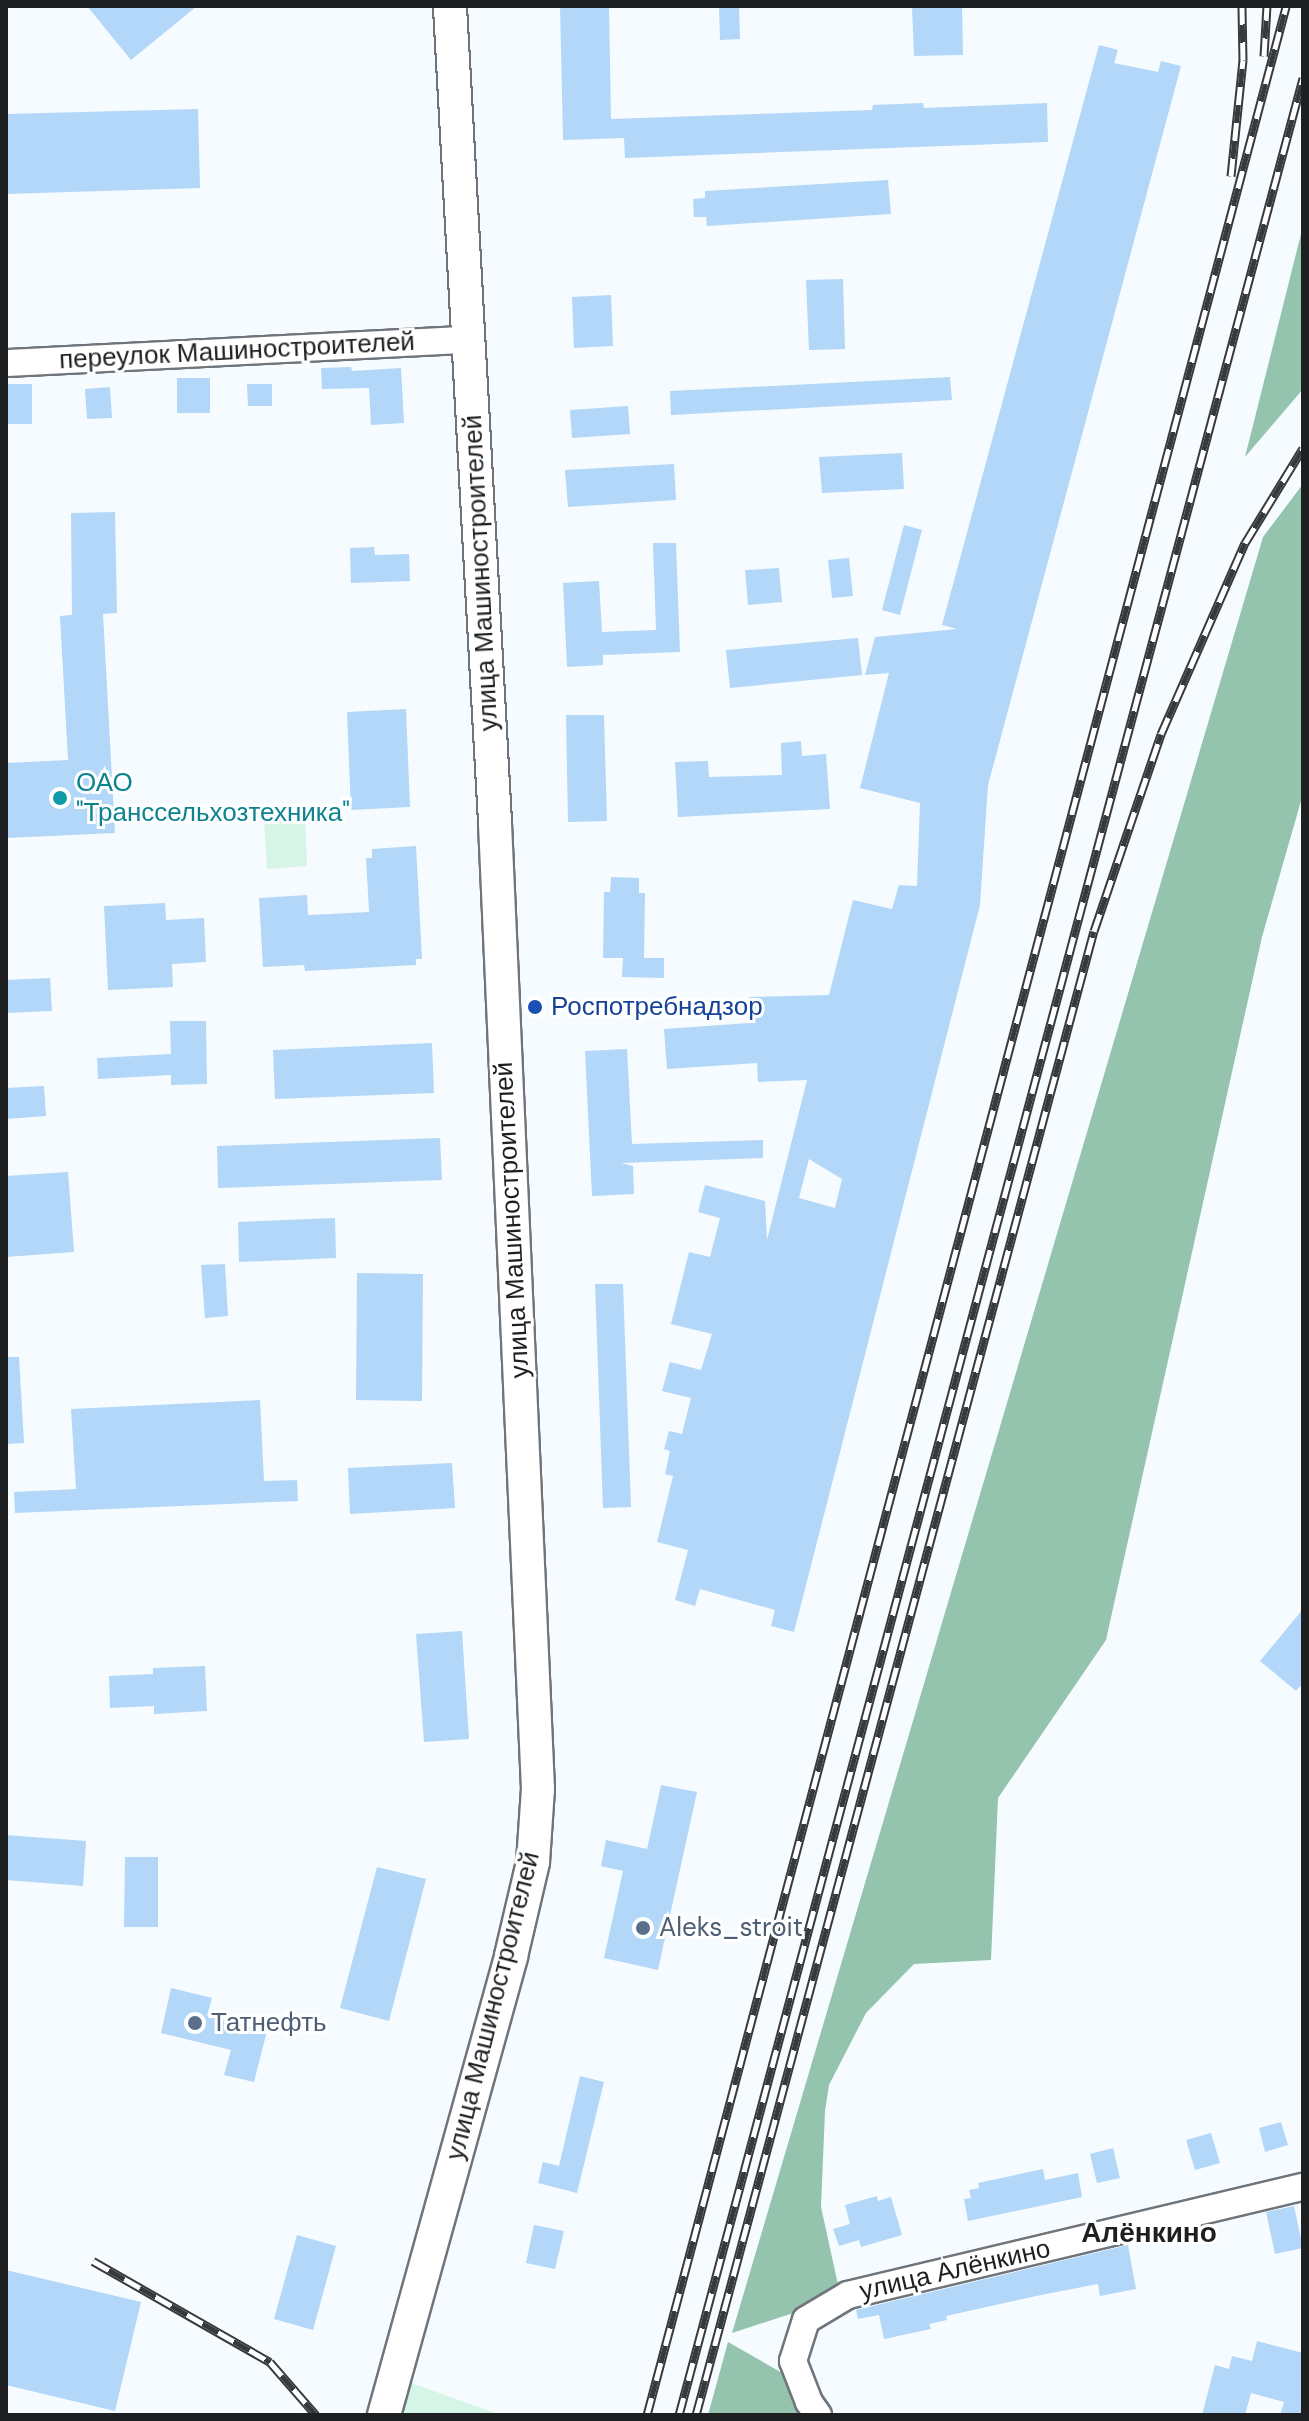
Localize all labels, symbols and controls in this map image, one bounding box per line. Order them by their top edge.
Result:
street label: переулок Машиностроителей [58,326,416,376]
street label: улица Машиностроителей [457,414,505,732]
place label: ОАО "Транссельхозтехника" [76,767,350,828]
marker: ОАО "Транссельхозтехника" [51,789,69,807]
place label: Роспотребнадзор [551,991,763,1023]
marker: Роспотребнадзор [526,998,544,1016]
street label: улица Машиностроителей [488,1061,536,1379]
street label: улица Машиностроителей [440,1849,546,2163]
place label: Aleks_stroit [659,1912,803,1944]
marker: Aleks_stroit [634,1919,652,1937]
place label: Татнефть [211,2007,327,2039]
marker: Татнефть [186,2014,204,2032]
district label: Алёнкино [1081,2216,1217,2250]
street label: улица Алёнкино [857,2233,1053,2307]

